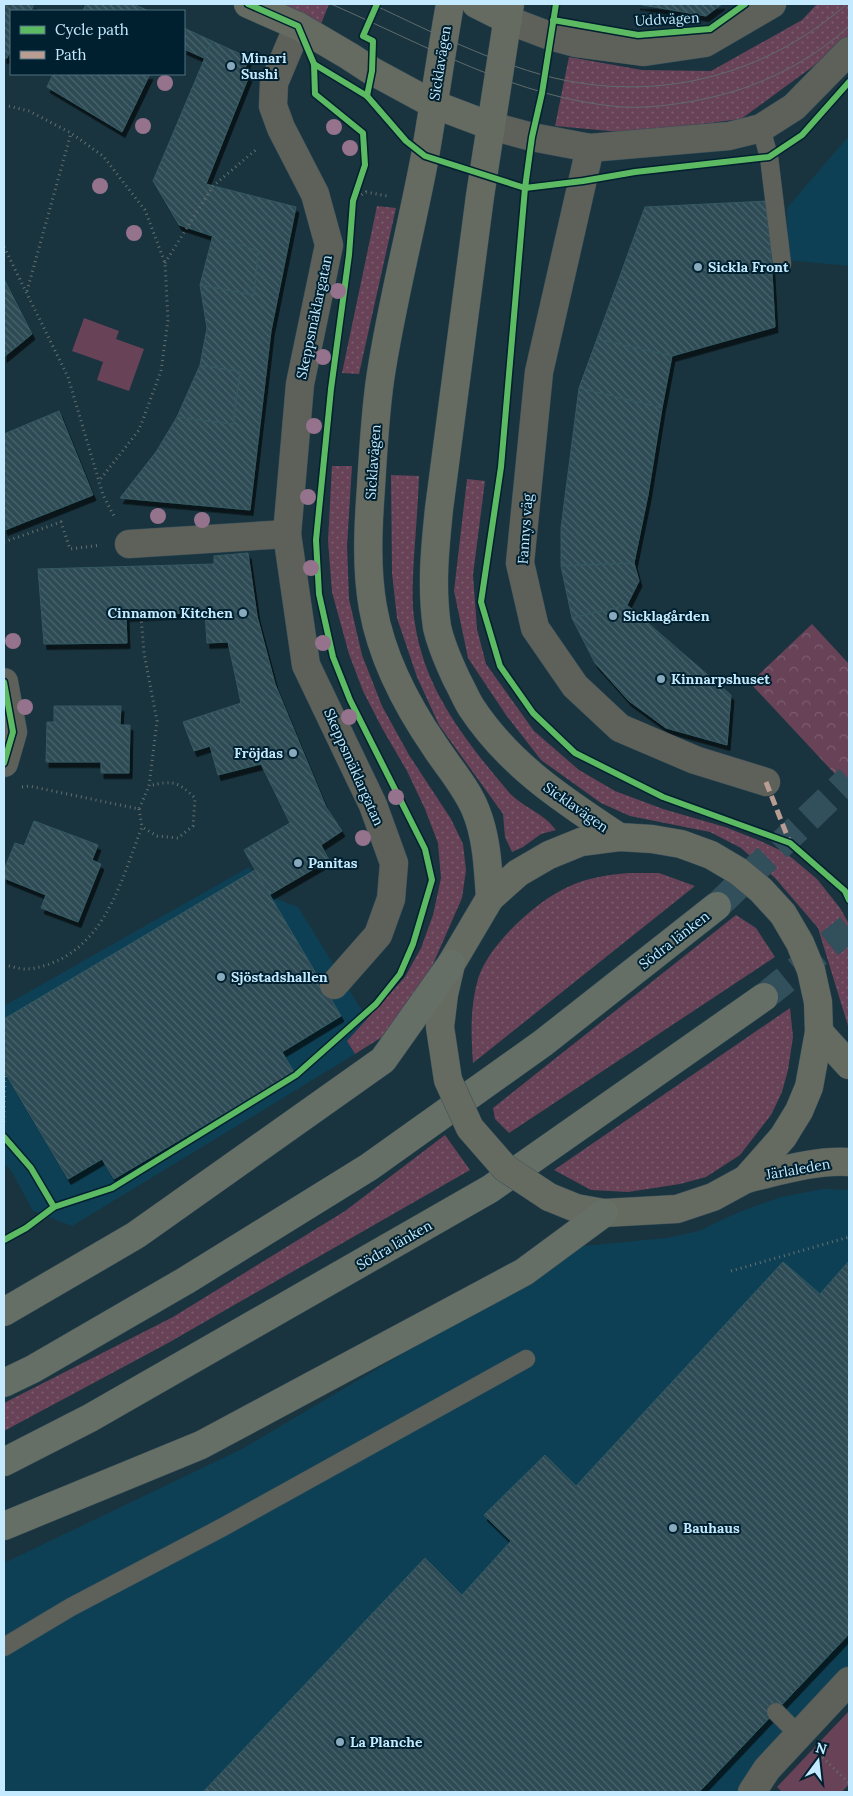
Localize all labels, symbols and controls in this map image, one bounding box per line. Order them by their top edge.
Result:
street label: Uddvägen [634,8,700,30]
legend [10,10,185,75]
text: Cycle path [55,20,129,39]
street label: Sicklavägen [425,24,455,102]
text: Path [55,45,86,64]
place label: Minari Sushi [241,49,287,83]
marker: Minari Sushi [225,60,237,72]
street label: Skeppsmäklargatan [292,253,336,381]
place label: Sickla Front [708,258,789,276]
marker: Sickla Front [692,261,704,273]
street label: Sicklavägen [361,423,385,500]
street label: Fannys väg [514,493,536,565]
place label: Cinnamon Kitchen [107,604,233,622]
marker: Cinnamon Kitchen [237,607,249,619]
place label: Sicklagården [623,607,710,625]
marker: Sicklagården [607,610,619,622]
place label: Kinnarpshuset [671,670,770,688]
marker: Kinnarpshuset [655,673,667,685]
street label: Skeppsmäklargatan [320,706,388,829]
place label: Fröjdas [234,744,283,762]
marker: Fröjdas [287,747,299,759]
street label: Sicklavägen [540,778,613,836]
place label: Panitas [308,854,358,872]
marker: Panitas [292,857,304,869]
street label: Södra länken [635,907,713,973]
place label: Sjöstadshallen [231,968,328,986]
marker: Sjöstadshallen [215,971,227,983]
street label: Järlaleden [763,1154,832,1184]
street label: Södra länken [353,1216,435,1274]
place label: Bauhaus [683,1519,740,1537]
marker: Bauhaus [667,1522,679,1534]
place label: La Planche [350,1733,423,1751]
marker: La Planche [334,1736,346,1748]
north arrow [793,1736,843,1786]
text: N [814,1738,829,1759]

